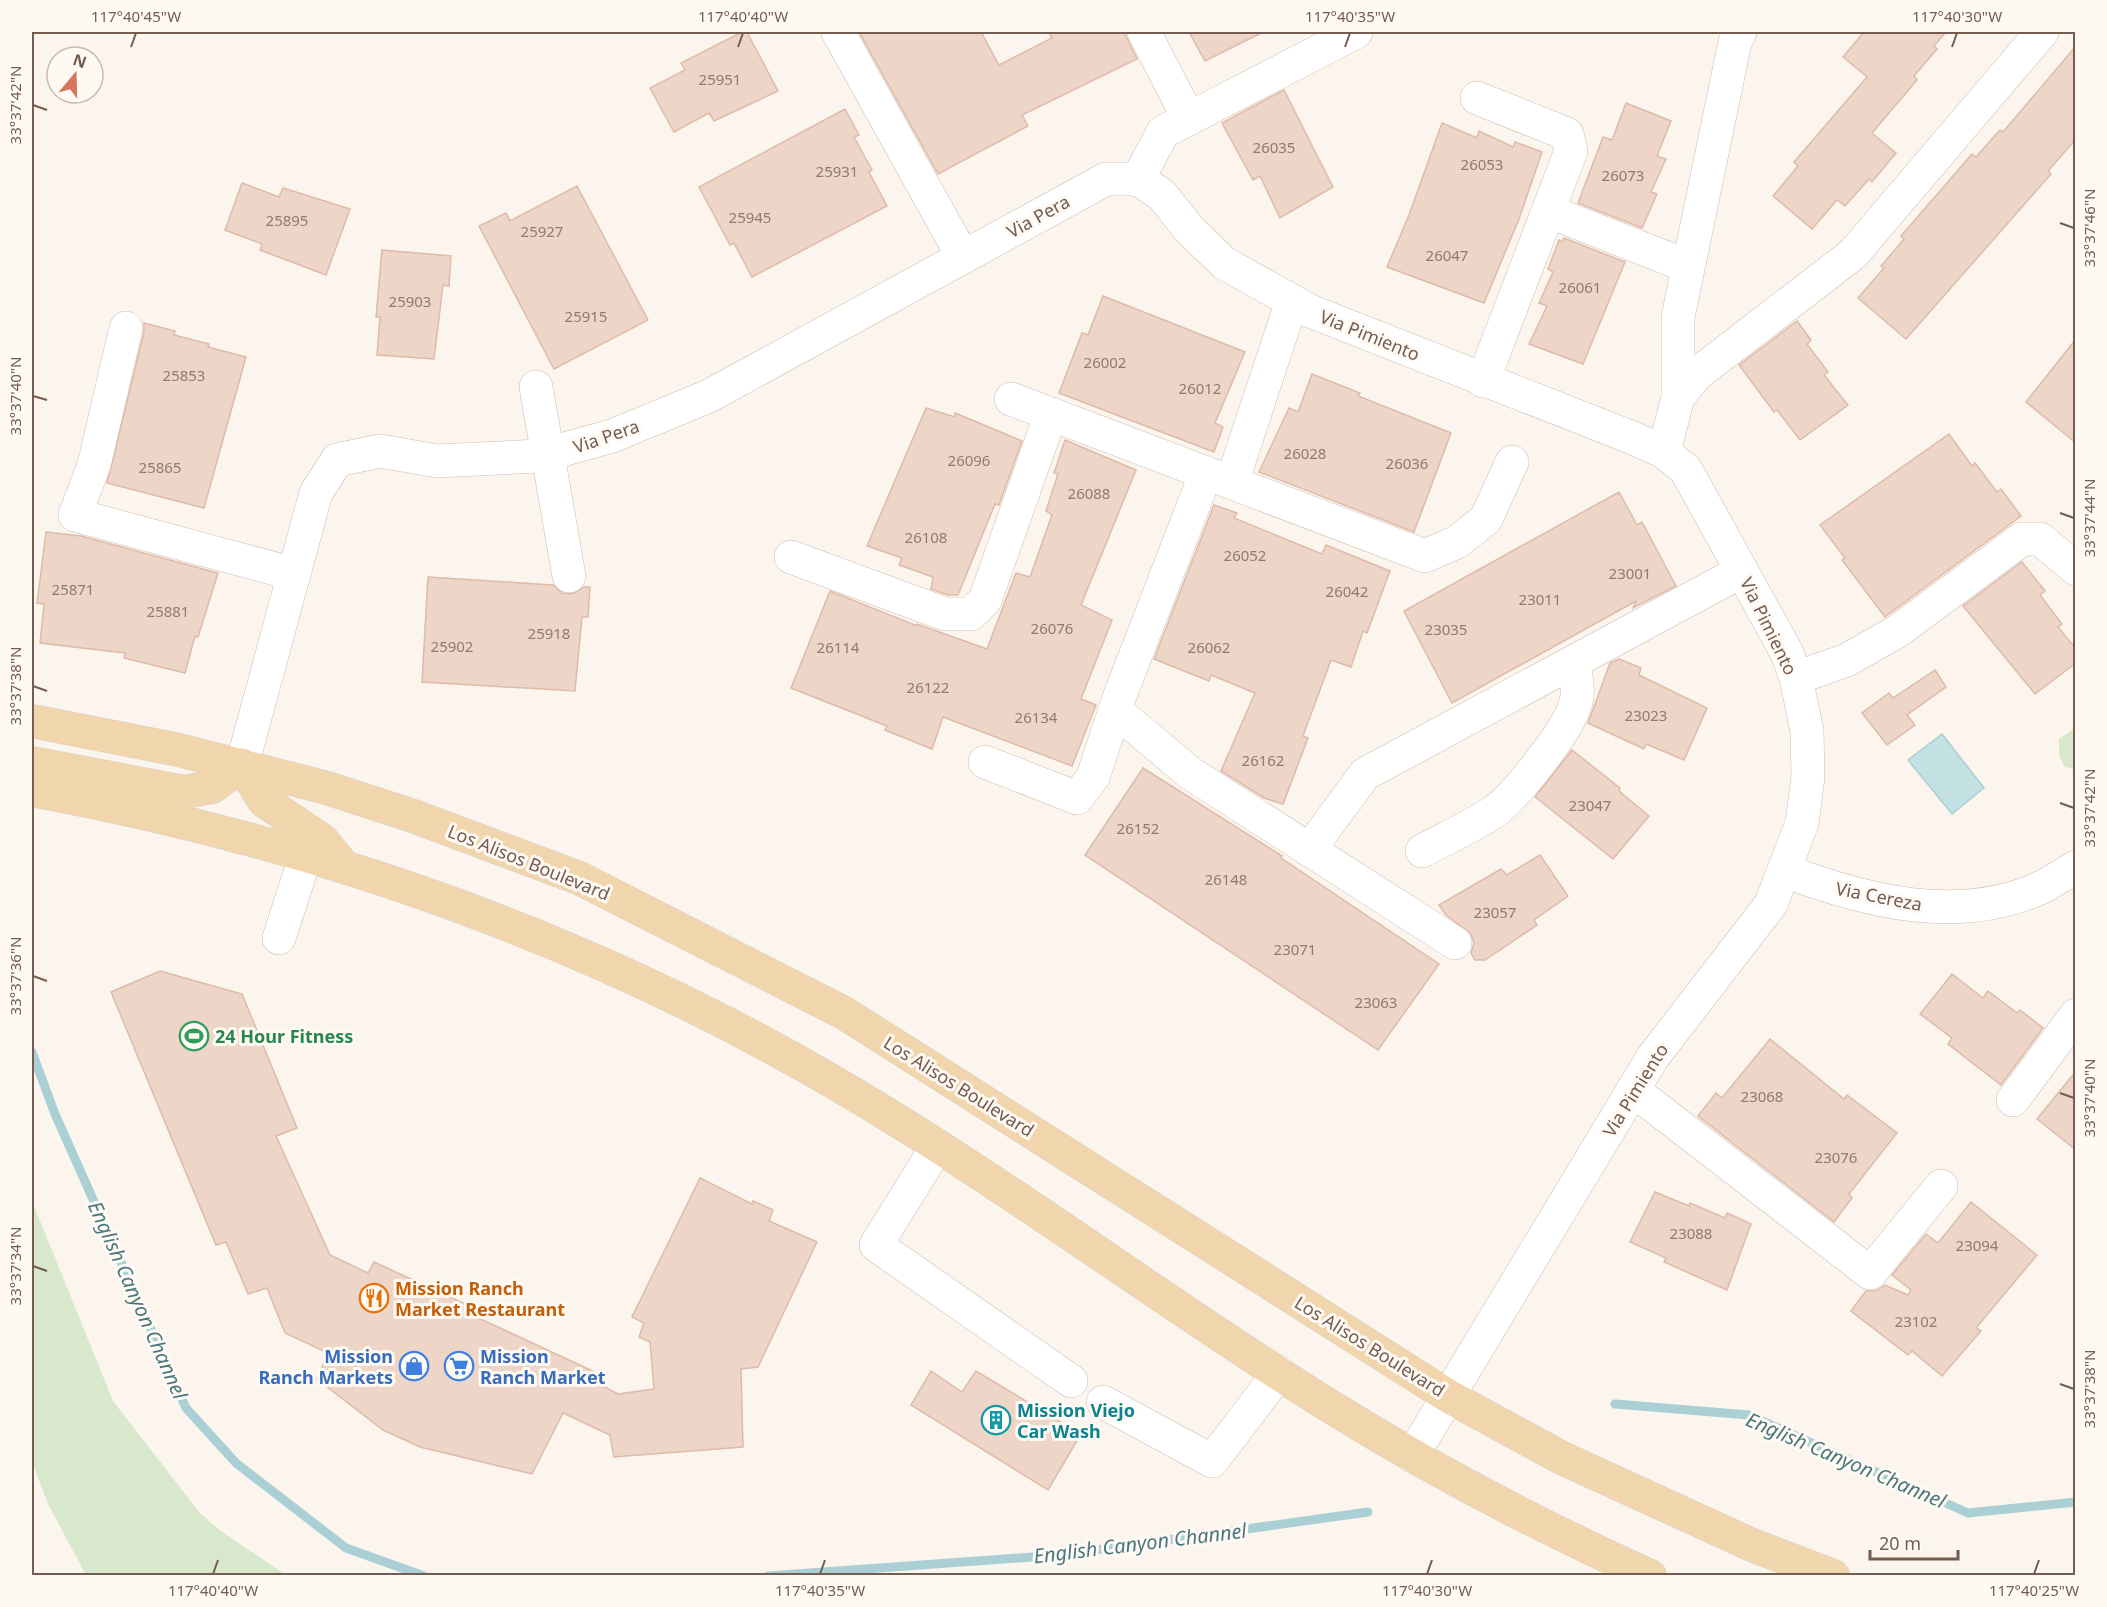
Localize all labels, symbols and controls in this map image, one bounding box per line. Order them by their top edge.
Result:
text: 117°40'45"W [91,6,181,26]
text: 117°40'40"W [698,6,788,26]
text: 117°40'35"W [1305,6,1395,26]
text: 117°40'30"W [1912,6,2002,26]
north arrow [45,45,105,105]
text: N [70,48,90,73]
text: 33°37'42"N [5,66,25,144]
house number: 25951 [699,69,741,89]
house number: 26035 [1253,137,1295,157]
house number: 26053 [1461,154,1503,174]
house number: 25931 [816,161,858,181]
house number: 26073 [1602,165,1644,185]
street label: Via Pera [1002,189,1074,243]
text: 33°37'46"N [2079,189,2099,267]
house number: 25945 [729,207,771,227]
house number: 25895 [266,210,308,230]
house number: 25927 [521,221,563,241]
house number: 26047 [1426,245,1468,265]
house number: 26061 [1559,277,1601,297]
house number: 25903 [389,291,431,311]
street label: Via Pimiento [1316,304,1424,366]
house number: 25915 [565,306,607,326]
house number: 26002 [1084,352,1126,372]
text: 33°37'40"N [5,357,25,435]
house number: 25853 [163,365,205,385]
house number: 26012 [1179,378,1221,398]
street label: Via Pera [570,414,642,458]
house number: 26028 [1284,443,1326,463]
house number: 26096 [948,450,990,470]
house number: 26036 [1386,453,1428,473]
house number: 25865 [139,457,181,477]
text: 33°37'44"N [2079,479,2099,557]
house number: 26088 [1068,483,1110,503]
house number: 26108 [905,527,947,547]
house number: 26052 [1224,545,1266,565]
house number: 23001 [1609,563,1651,583]
street label: Via Pimiento [1735,573,1803,679]
house number: 25871 [52,579,94,599]
house number: 26042 [1326,581,1368,601]
house number: 23011 [1519,589,1561,609]
house number: 25881 [147,601,189,621]
house number: 26076 [1031,618,1073,638]
house number: 23035 [1425,619,1467,639]
house number: 25918 [528,623,570,643]
house number: 25902 [431,636,473,656]
house number: 26114 [817,637,860,657]
house number: 26062 [1188,637,1230,657]
text: 33°37'38"N [5,647,25,725]
house number: 26122 [907,677,949,697]
house number: 23023 [1625,705,1667,725]
house number: 26134 [1015,707,1058,727]
house number: 26162 [1242,750,1284,770]
text: 33°37'42"N [2079,769,2099,847]
house number: 23047 [1569,795,1611,815]
house number: 26152 [1117,818,1159,838]
street label: Los Alisos Boulevard [444,819,614,905]
house number: 26148 [1205,869,1247,889]
street label: Via Cereza [1834,876,1924,916]
house number: 23057 [1474,902,1516,922]
text: 33°37'36"N [5,937,25,1015]
house number: 23071 [1274,939,1316,959]
house number: 23063 [1355,992,1397,1012]
sports icon: 24 Hour Fitness [178,1020,210,1052]
place label: 24 Hour Fitness [215,1024,353,1048]
street label: Los Alisos Boulevard [879,1030,1039,1142]
street label: Via Pimiento [1597,1039,1673,1141]
text: 33°37'40"N [2079,1059,2099,1137]
house number: 23068 [1741,1086,1783,1106]
house number: 23076 [1815,1147,1857,1167]
water label: English Canyon Channel [82,1197,194,1404]
house number: 23088 [1670,1223,1712,1243]
text: 33°37'34"N [5,1227,25,1305]
house number: 23094 [1956,1235,1999,1255]
place label: Mission Ranch Market Restaurant [395,1276,565,1321]
restaurant icon: Mission Ranch Market Restaurant [358,1282,390,1314]
street label: Los Alisos Boulevard [1290,1290,1450,1402]
house number: 23102 [1895,1311,1937,1331]
place label: Mission Ranch Markets [258,1344,393,1389]
place label: Mission Ranch Market [480,1344,606,1389]
shop icon: Mission Ranch Markets [398,1350,430,1382]
supermarket icon: Mission Ranch Market [443,1350,475,1382]
text: 33°37'38"N [2079,1350,2099,1428]
place label: Mission Viejo Car Wash [1017,1398,1135,1443]
building icon: Mission Viejo Car Wash [980,1404,1012,1436]
water label: English Canyon Channel [1742,1406,1951,1515]
water label: English Canyon Channel [1032,1516,1249,1569]
scale bar [1870,1523,1958,1561]
text: 20 m [1879,1531,1921,1555]
text: 117°40'40"W [168,1580,258,1600]
text: 117°40'35"W [775,1580,865,1600]
text: 117°40'30"W [1382,1580,1472,1600]
text: 117°40'25"W [1989,1580,2079,1600]

